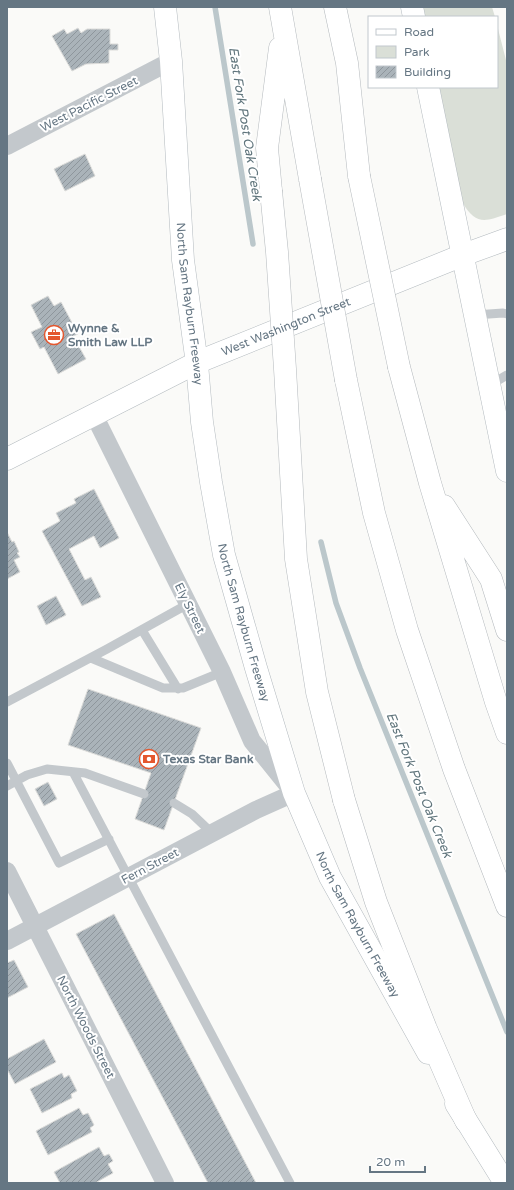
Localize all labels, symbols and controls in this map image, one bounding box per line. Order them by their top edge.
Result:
legend [368,16,498,88]
text: Road [404,25,434,39]
text: Park [404,45,430,59]
water label: East Fork Post Oak Creek [225,46,265,203]
text: Building [404,65,451,79]
street label: West Pacific Street [38,73,140,135]
street label: North Sam Rayburn Freeway [174,222,206,386]
street label: West Washington Street [219,294,353,359]
place label: Wynne & Smith Law LLP [68,321,152,349]
office icon: Wynne & Smith Law LLP [43,324,65,346]
street label: North Sam Rayburn Freeway [215,542,273,704]
street label: Ely Street [172,580,208,636]
water label: East Fork Post Oak Creek [382,710,456,861]
bank icon: Texas Star Bank [138,748,160,770]
place label: Texas Star Bank [162,752,254,766]
street label: Fern Street [119,845,181,887]
street label: North Sam Rayburn Freeway [313,849,403,1000]
street label: North Woods Street [54,973,118,1081]
scale bar [370,1148,425,1174]
text: 20 m [376,1155,405,1169]

